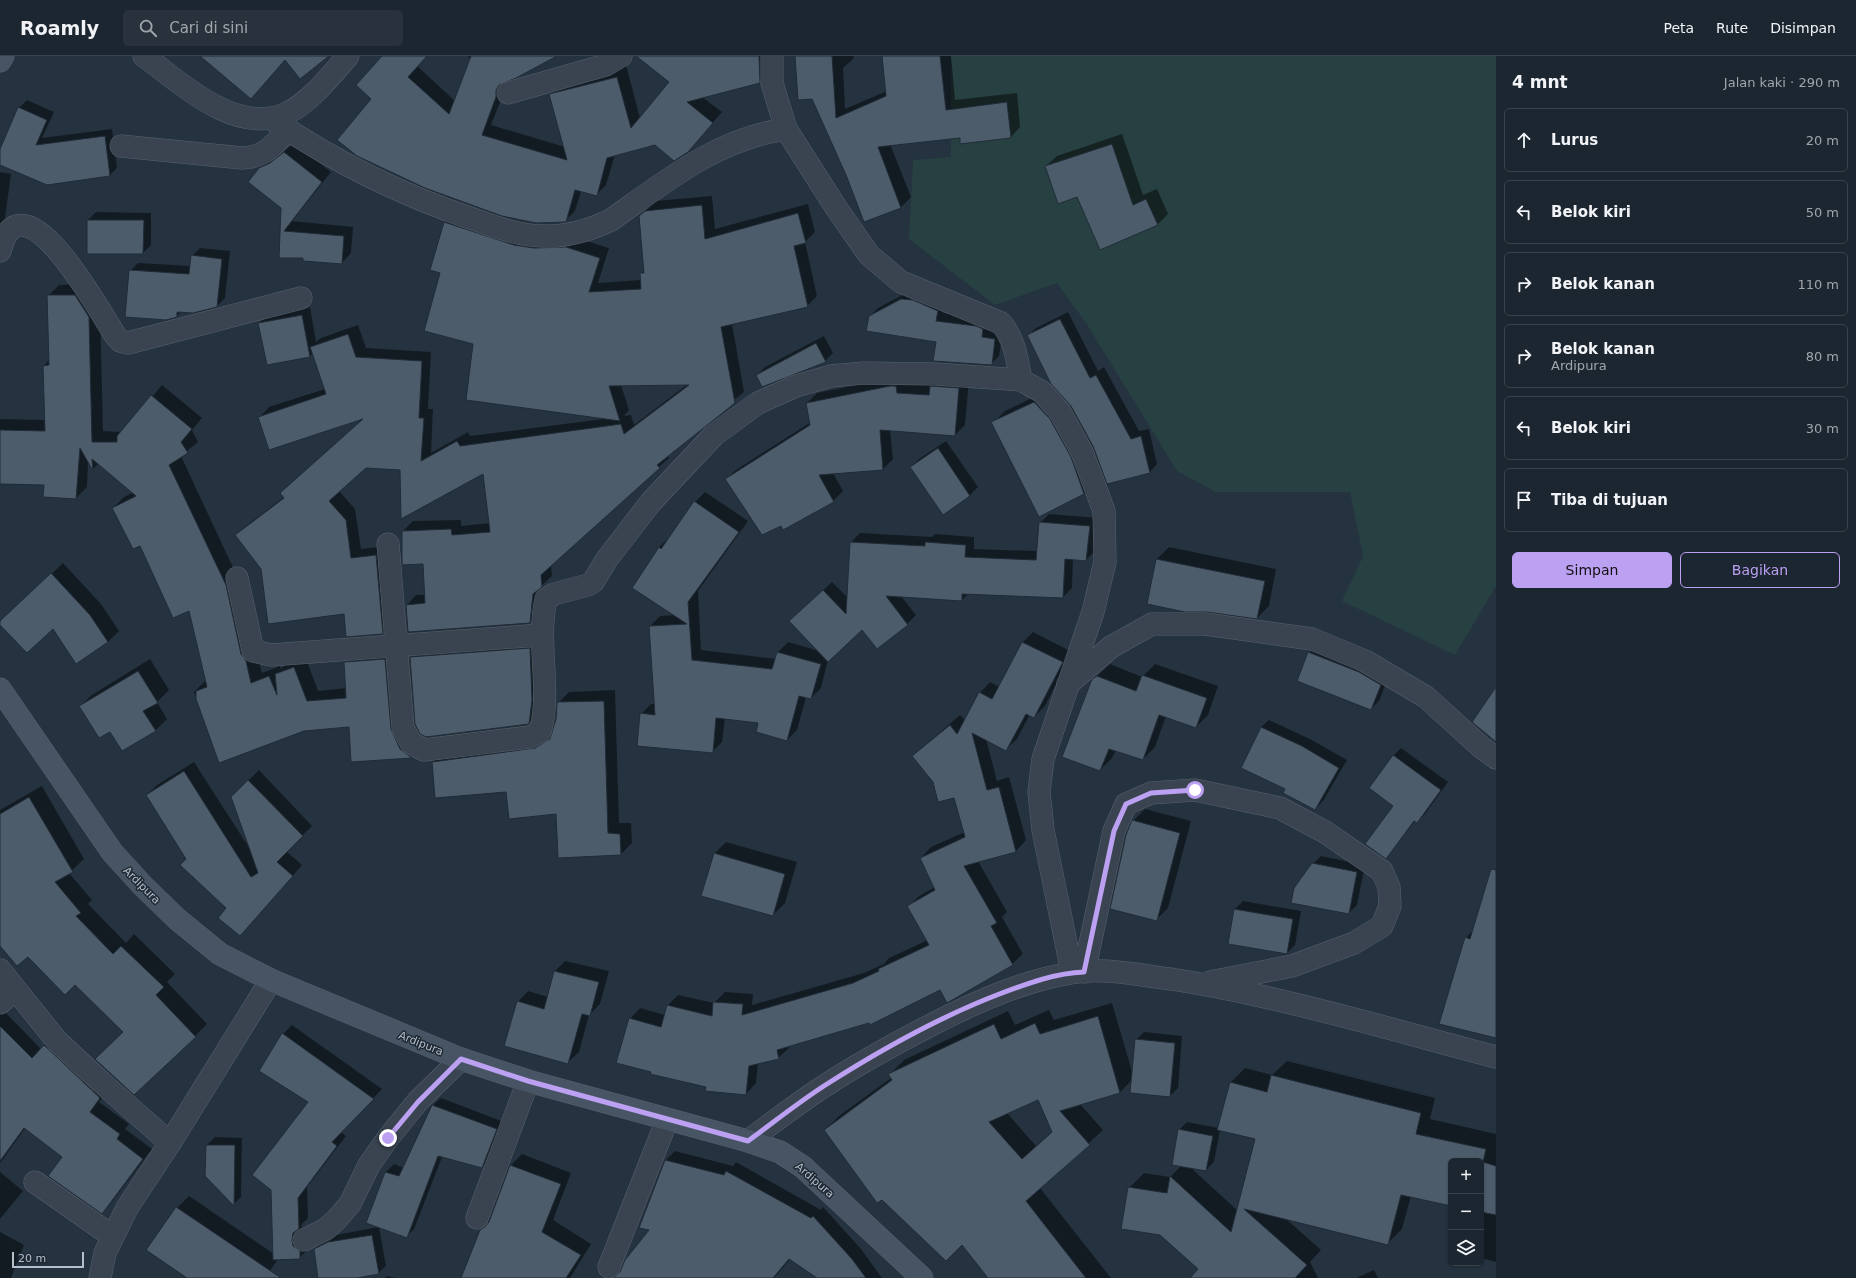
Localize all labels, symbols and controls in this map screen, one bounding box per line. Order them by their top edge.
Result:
search box [123,10,403,46]
text: Roamly [20,17,99,39]
icon: search [137,17,159,39]
text: Cari di sini [169,19,248,37]
text: Peta [1663,20,1694,36]
text: Rute [1716,20,1748,36]
text: Disimpan [1770,20,1836,36]
text: 4 mnt [1512,72,1568,92]
text: Jalan kaki · 290 m [1724,75,1840,90]
icon: ahead [1513,129,1535,151]
text: Lurus [1551,131,1598,149]
text: 20 m [1806,133,1839,148]
icon: left [1513,201,1535,223]
text: Belok kiri [1551,203,1631,221]
text: 50 m [1806,205,1839,220]
icon: right [1513,273,1535,295]
text: Belok kanan [1551,275,1655,293]
text: 110 m [1797,277,1839,292]
text: Belok kanan [1551,340,1655,358]
icon: right [1513,345,1535,367]
text: 80 m [1806,349,1839,364]
text: Ardipura [1551,358,1607,373]
icon: left [1513,417,1535,439]
text: Belok kiri [1551,419,1631,437]
text: 30 m [1806,421,1839,436]
icon: arrive [1513,489,1535,511]
text: Tiba di tujuan [1551,491,1668,509]
button: Simpan [1512,552,1672,588]
button: Bagikan [1680,552,1840,588]
route start [1186,781,1204,799]
street label: Ardipura [120,864,163,907]
street label: Ardipura [397,1029,445,1058]
route end [379,1129,397,1147]
map controls [1448,1158,1484,1266]
button: + [1448,1158,1484,1194]
street label: Ardipura [793,1160,837,1201]
button: − [1448,1194,1484,1230]
button: layers [1448,1230,1484,1266]
scale bar [12,1250,84,1269]
text: 20 m [18,1252,46,1265]

